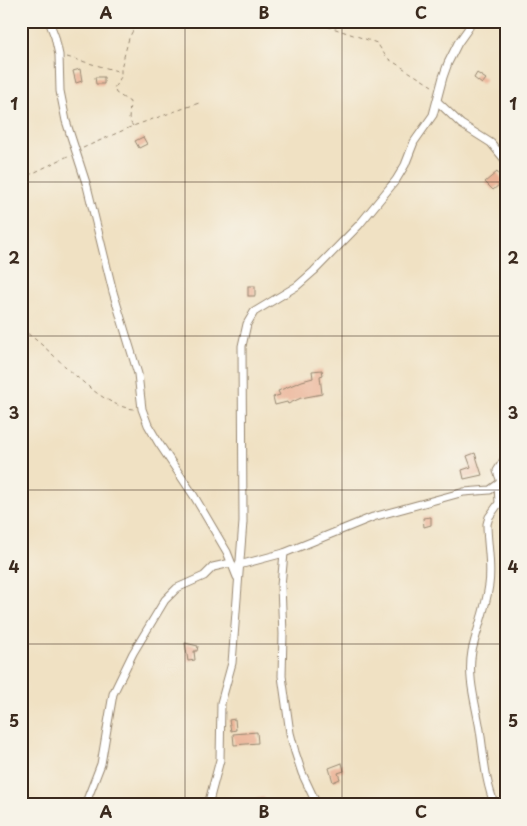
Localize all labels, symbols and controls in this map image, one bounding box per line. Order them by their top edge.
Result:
text: A [100,0,113,24]
text: B [259,0,270,24]
text: C [415,0,427,24]
text: 1 [10,91,18,115]
text: 1 [509,91,517,115]
text: 2 [8,245,20,269]
text: 2 [507,245,519,269]
text: 3 [9,400,19,424]
text: 3 [508,400,518,424]
text: 4 [9,554,20,578]
text: 4 [508,554,519,578]
text: 5 [9,708,19,732]
text: 5 [508,708,518,732]
text: A [100,799,113,823]
text: B [259,799,270,823]
text: C [415,799,427,823]

